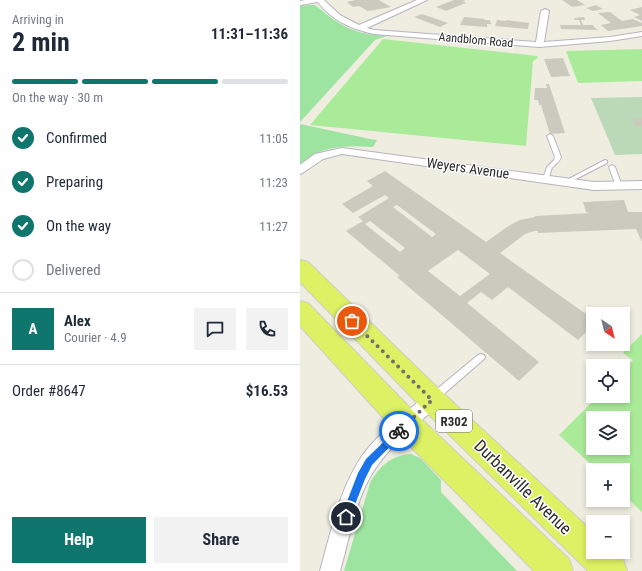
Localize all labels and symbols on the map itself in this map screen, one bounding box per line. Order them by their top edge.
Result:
street label: Aandblom Road [438,30,514,50]
street label: Weyers Avenue [426,154,511,182]
pin [335,304,369,338]
north arrow [586,307,630,351]
road number: R302 [436,410,472,432]
courier [379,411,419,451]
street label: Durbanville Avenue [470,435,576,539]
pin [329,500,363,534]

